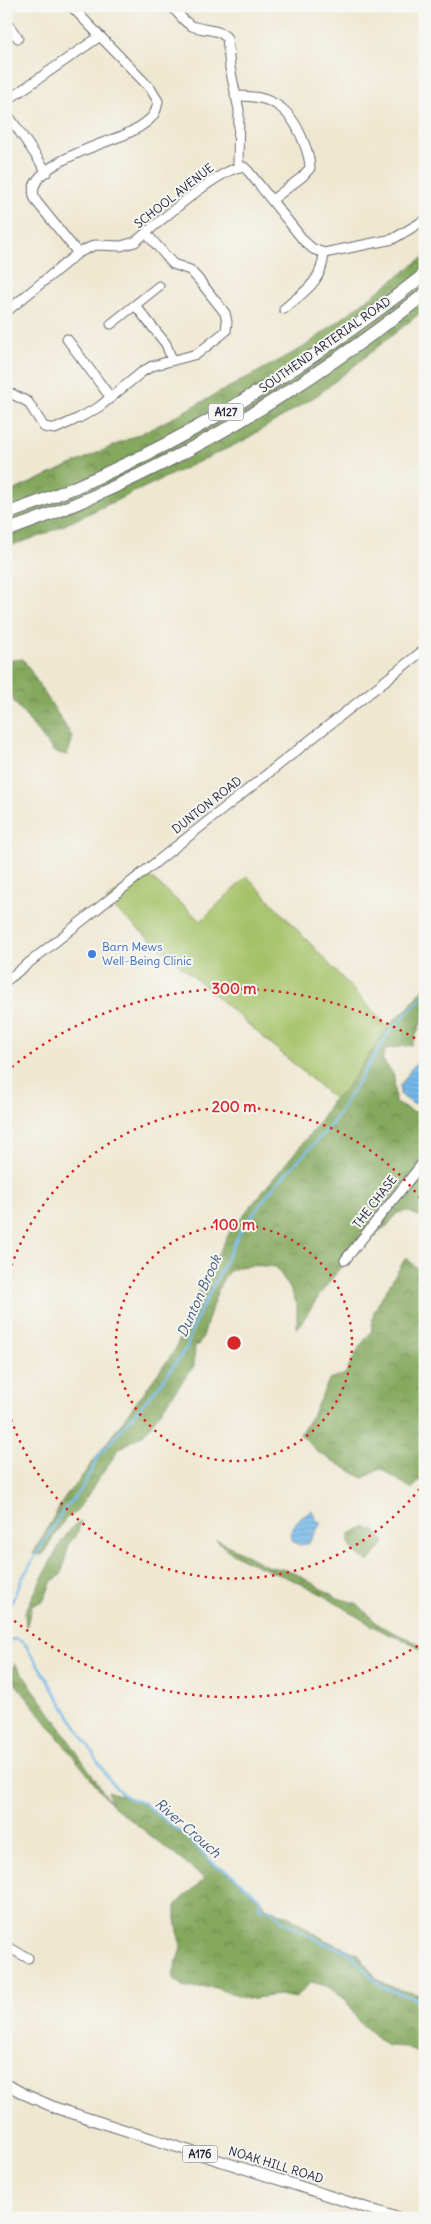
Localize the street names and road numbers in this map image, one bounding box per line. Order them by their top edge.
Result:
street label: SCHOOL AVENUE [131,160,216,231]
street label: SOUTHEND ARTERIAL ROAD [256,293,393,396]
road number: A127 [208,404,244,421]
street label: DUNTON ROAD [169,773,245,837]
street label: THE CHASE [349,1172,400,1231]
street label: NOAK HILL ROAD [227,2143,325,2186]
road number: A176 [182,2146,218,2162]

